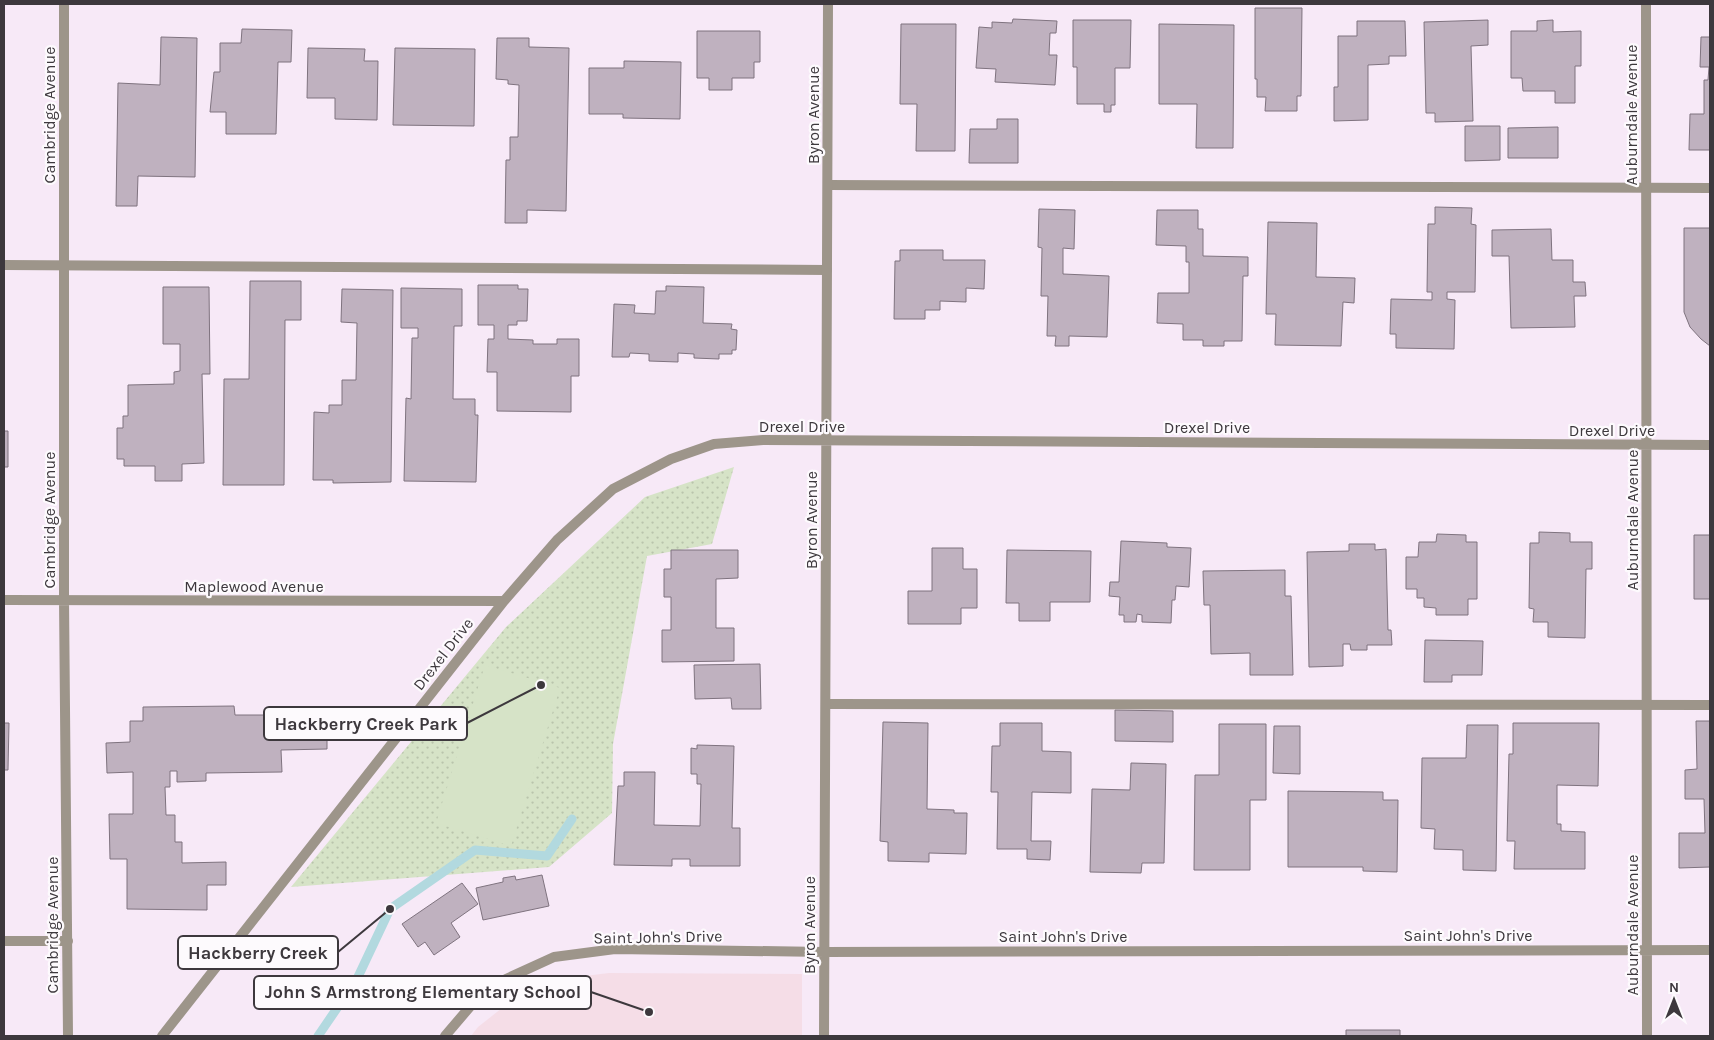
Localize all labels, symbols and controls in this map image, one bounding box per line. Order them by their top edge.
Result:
street label: Auburndale Avenue [1622,45,1641,185]
street label: Cambridge Avenue [40,47,59,183]
street label: Byron Avenue [804,66,823,164]
street label: Drexel Drive [759,417,845,436]
street label: Drexel Drive [1164,418,1250,437]
street label: Drexel Drive [1569,421,1655,440]
street label: Auburndale Avenue [1623,450,1642,590]
street label: Cambridge Avenue [40,452,59,588]
street label: Byron Avenue [802,471,821,569]
street label: Maplewood Avenue [184,577,324,596]
street label: Drexel Drive [409,614,477,694]
callout: Hackberry Creek Park [264,707,467,740]
text: Hackberry Creek Park [274,713,458,735]
street label: Auburndale Avenue [1623,855,1642,995]
street label: Cambridge Avenue [43,857,62,993]
street label: Byron Avenue [800,876,819,974]
street label: Saint John's Drive [593,926,723,948]
street label: Saint John's Drive [1404,926,1532,945]
street label: Saint John's Drive [999,927,1127,946]
callout: Hackberry Creek [178,936,338,969]
text: Hackberry Creek [188,942,328,964]
north arrow [1649,975,1699,1025]
callout: John S Armstrong Elementary School [254,976,591,1009]
text: N [1669,979,1679,996]
text: John S Armstrong Elementary School [265,981,581,1003]

